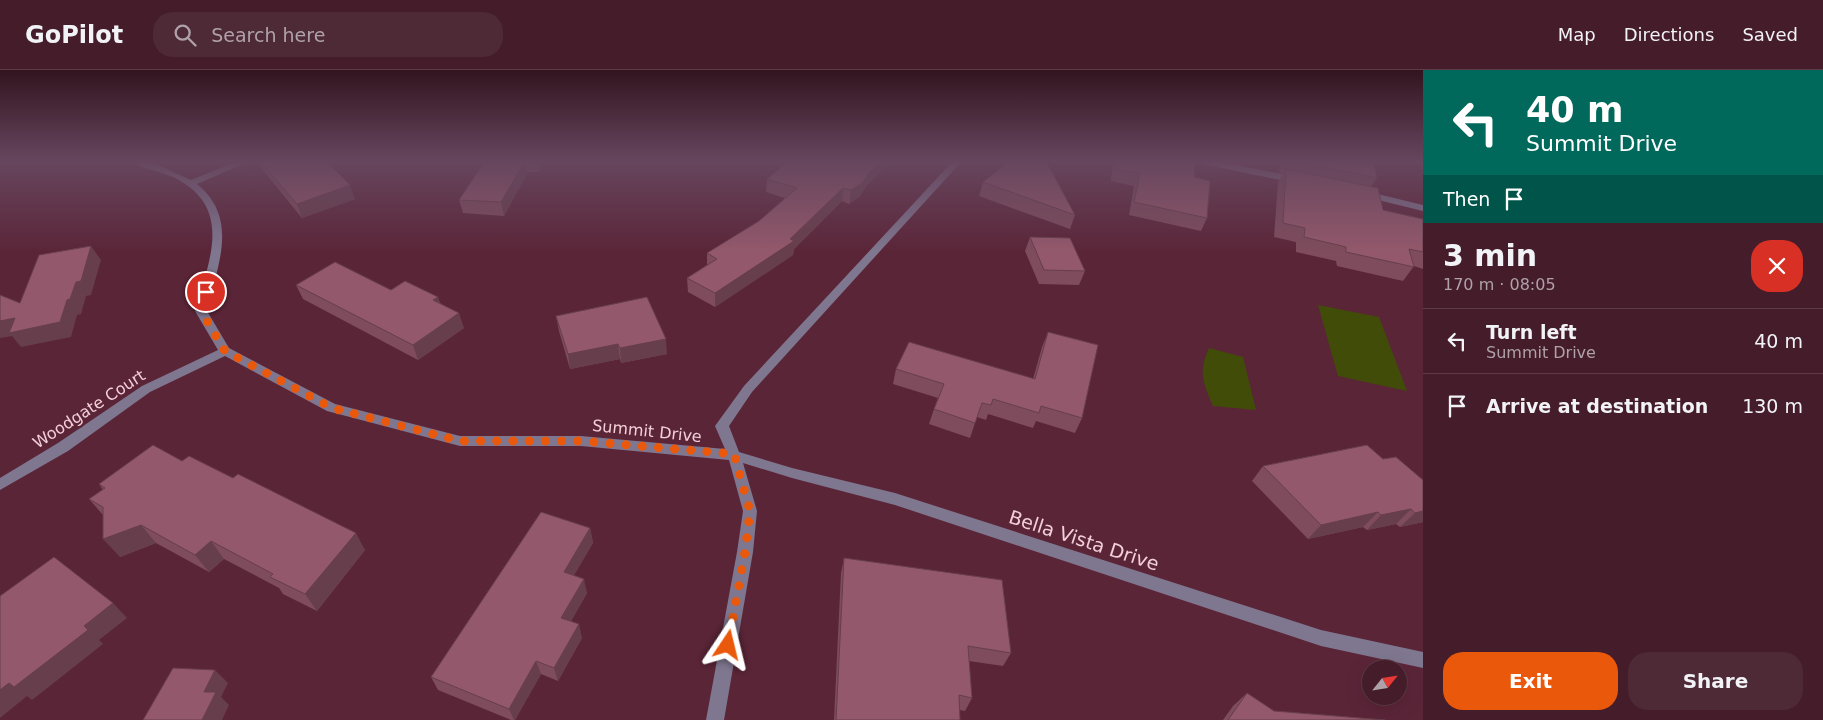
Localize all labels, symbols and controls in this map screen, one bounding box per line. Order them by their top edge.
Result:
search box [153,12,503,57]
text: GoPilot [25,21,123,49]
icon: search [171,21,199,49]
text: Search here [211,24,325,46]
text: Map [1558,24,1596,45]
text: Directions [1624,24,1714,45]
text: Saved [1742,24,1798,45]
icon: left [1443,90,1508,155]
text: 40 m [1526,90,1623,130]
text: Summit Drive [1526,131,1677,156]
icon: arrive [1500,185,1528,213]
text: Then [1443,188,1490,210]
text: 3 min [1443,238,1537,273]
button: close [1751,240,1803,292]
pin [185,271,227,313]
text: 170 m · 08:05 [1443,275,1556,294]
icon: arrive [192,278,220,306]
text: Turn left [1486,321,1577,343]
icon: left [1443,327,1471,355]
text: 40 m [1754,330,1803,352]
text: Summit Drive [1486,343,1596,362]
street label: Woodgate Court [29,366,149,452]
icon: arrive [1443,392,1471,420]
text: Arrive at destination [1486,395,1708,417]
text: 130 m [1742,395,1803,417]
street label: Summit Drive [591,416,703,446]
street label: Bella Vista Drive [1006,505,1162,575]
position arrow [701,618,753,670]
button: Exit [1443,652,1618,710]
button: Share [1628,652,1803,710]
north arrow [1362,660,1408,705]
map controls [1362,660,1407,705]

